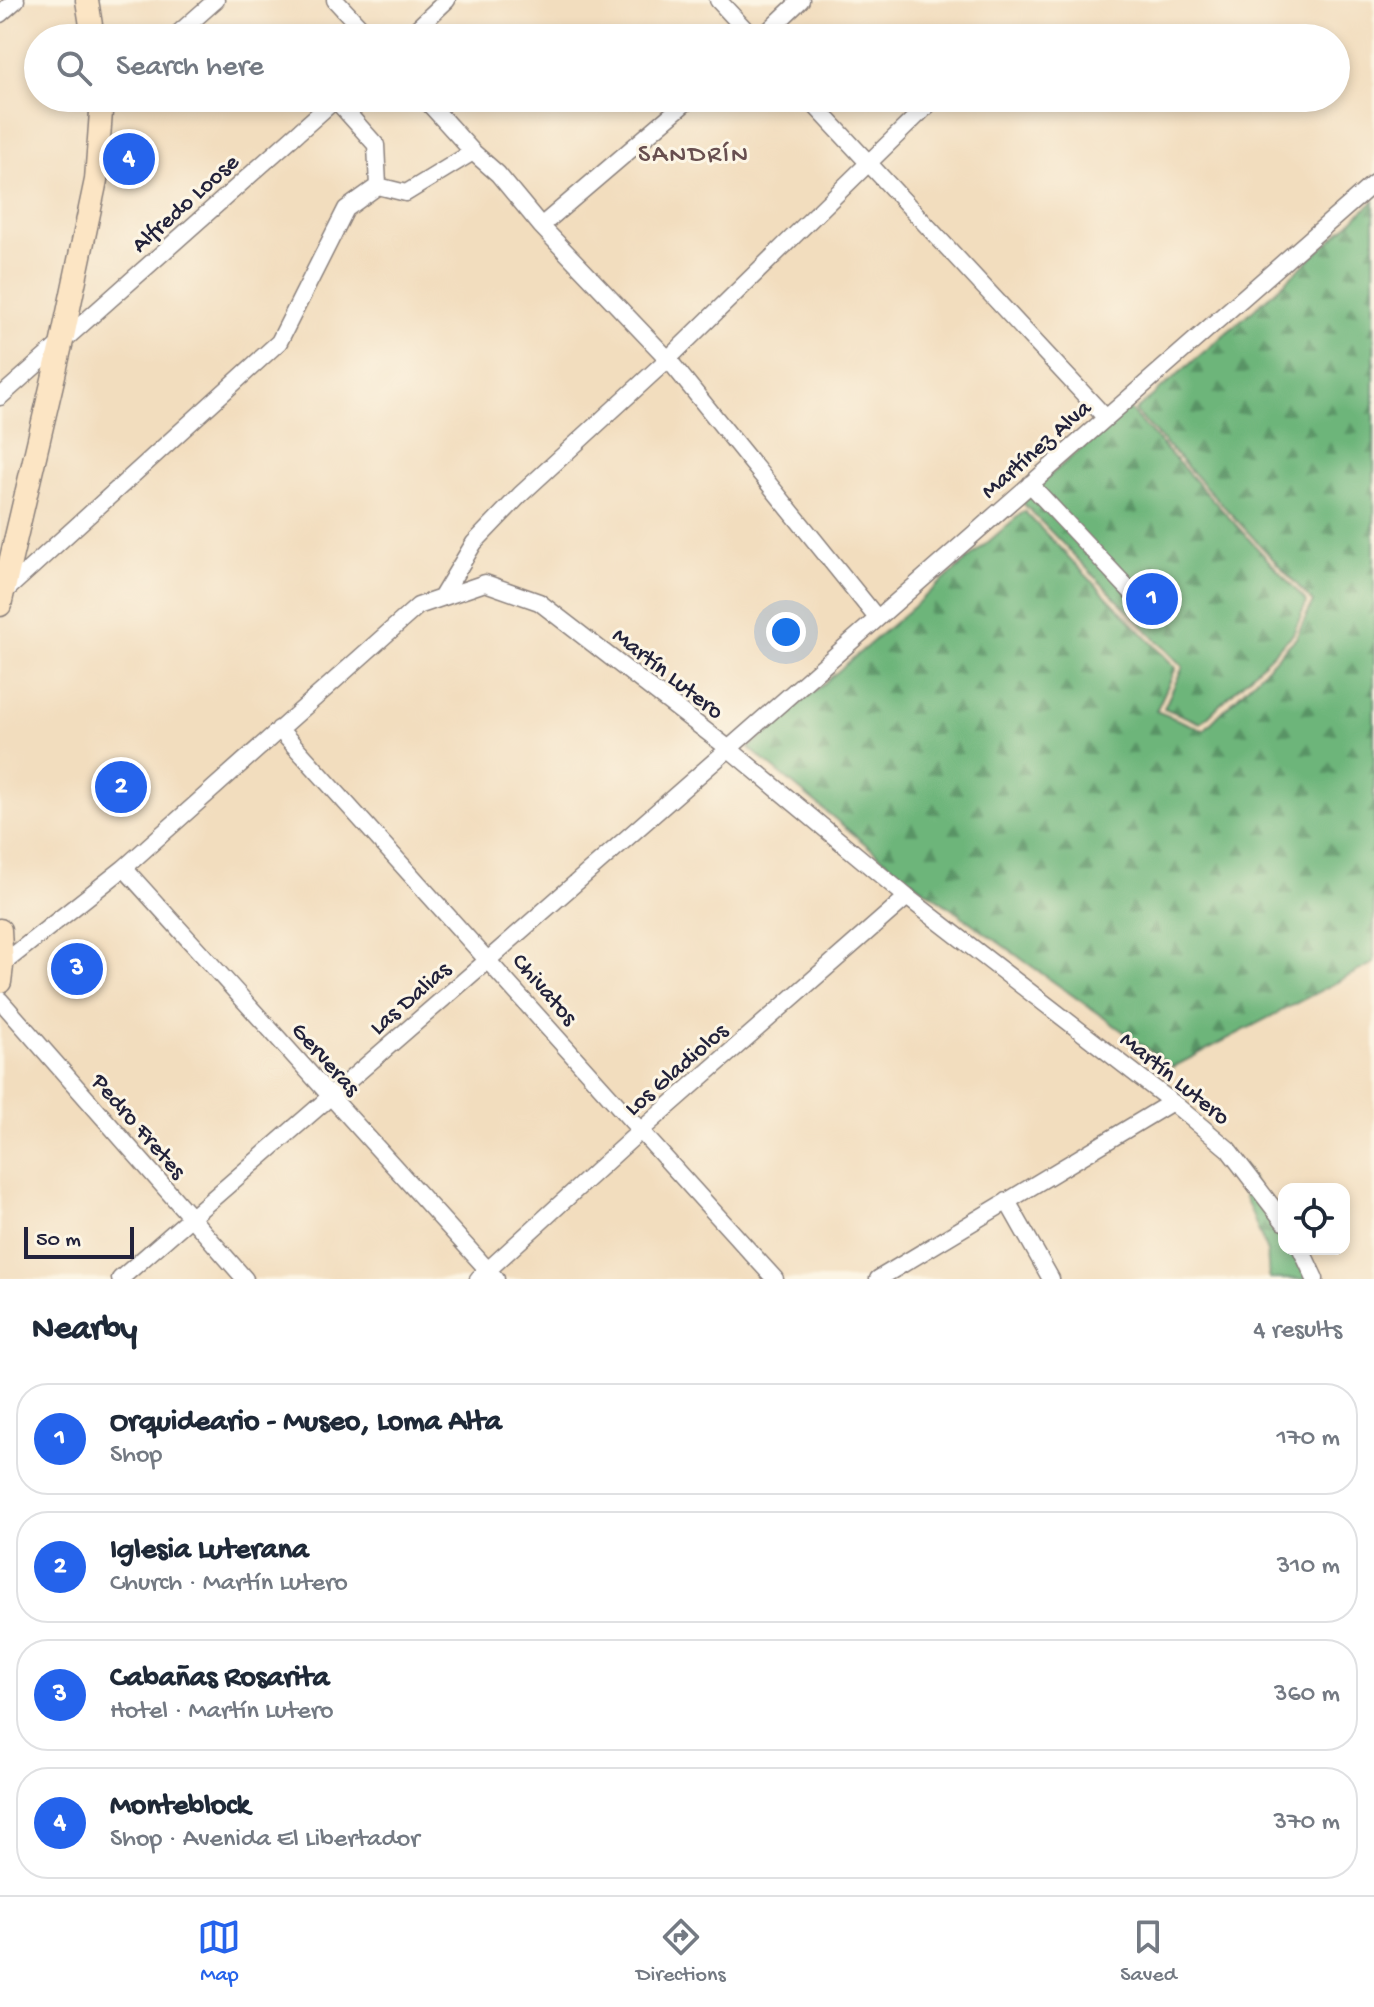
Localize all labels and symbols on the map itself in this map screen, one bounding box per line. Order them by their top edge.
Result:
pin: 4 [103,129,155,189]
district label: SANDRÍN [638,141,750,172]
street label: Alfredo Loose [127,148,247,260]
street label: Martínez Alva [976,394,1099,506]
pin: 1 [1126,569,1178,629]
your location [766,612,806,652]
street label: Martín Lutero [605,622,728,727]
pin: 2 [95,757,147,817]
pin: 3 [51,939,103,999]
street label: Chivatos [504,948,583,1033]
street label: Las Dalias [365,956,459,1043]
street label: Gerveras [284,1017,366,1104]
street label: Los Gladiolos [620,1017,736,1124]
street label: Martín Lutero [1113,1026,1235,1133]
street label: Pedro Fretes [83,1068,192,1187]
scale bar [24,1223,134,1259]

